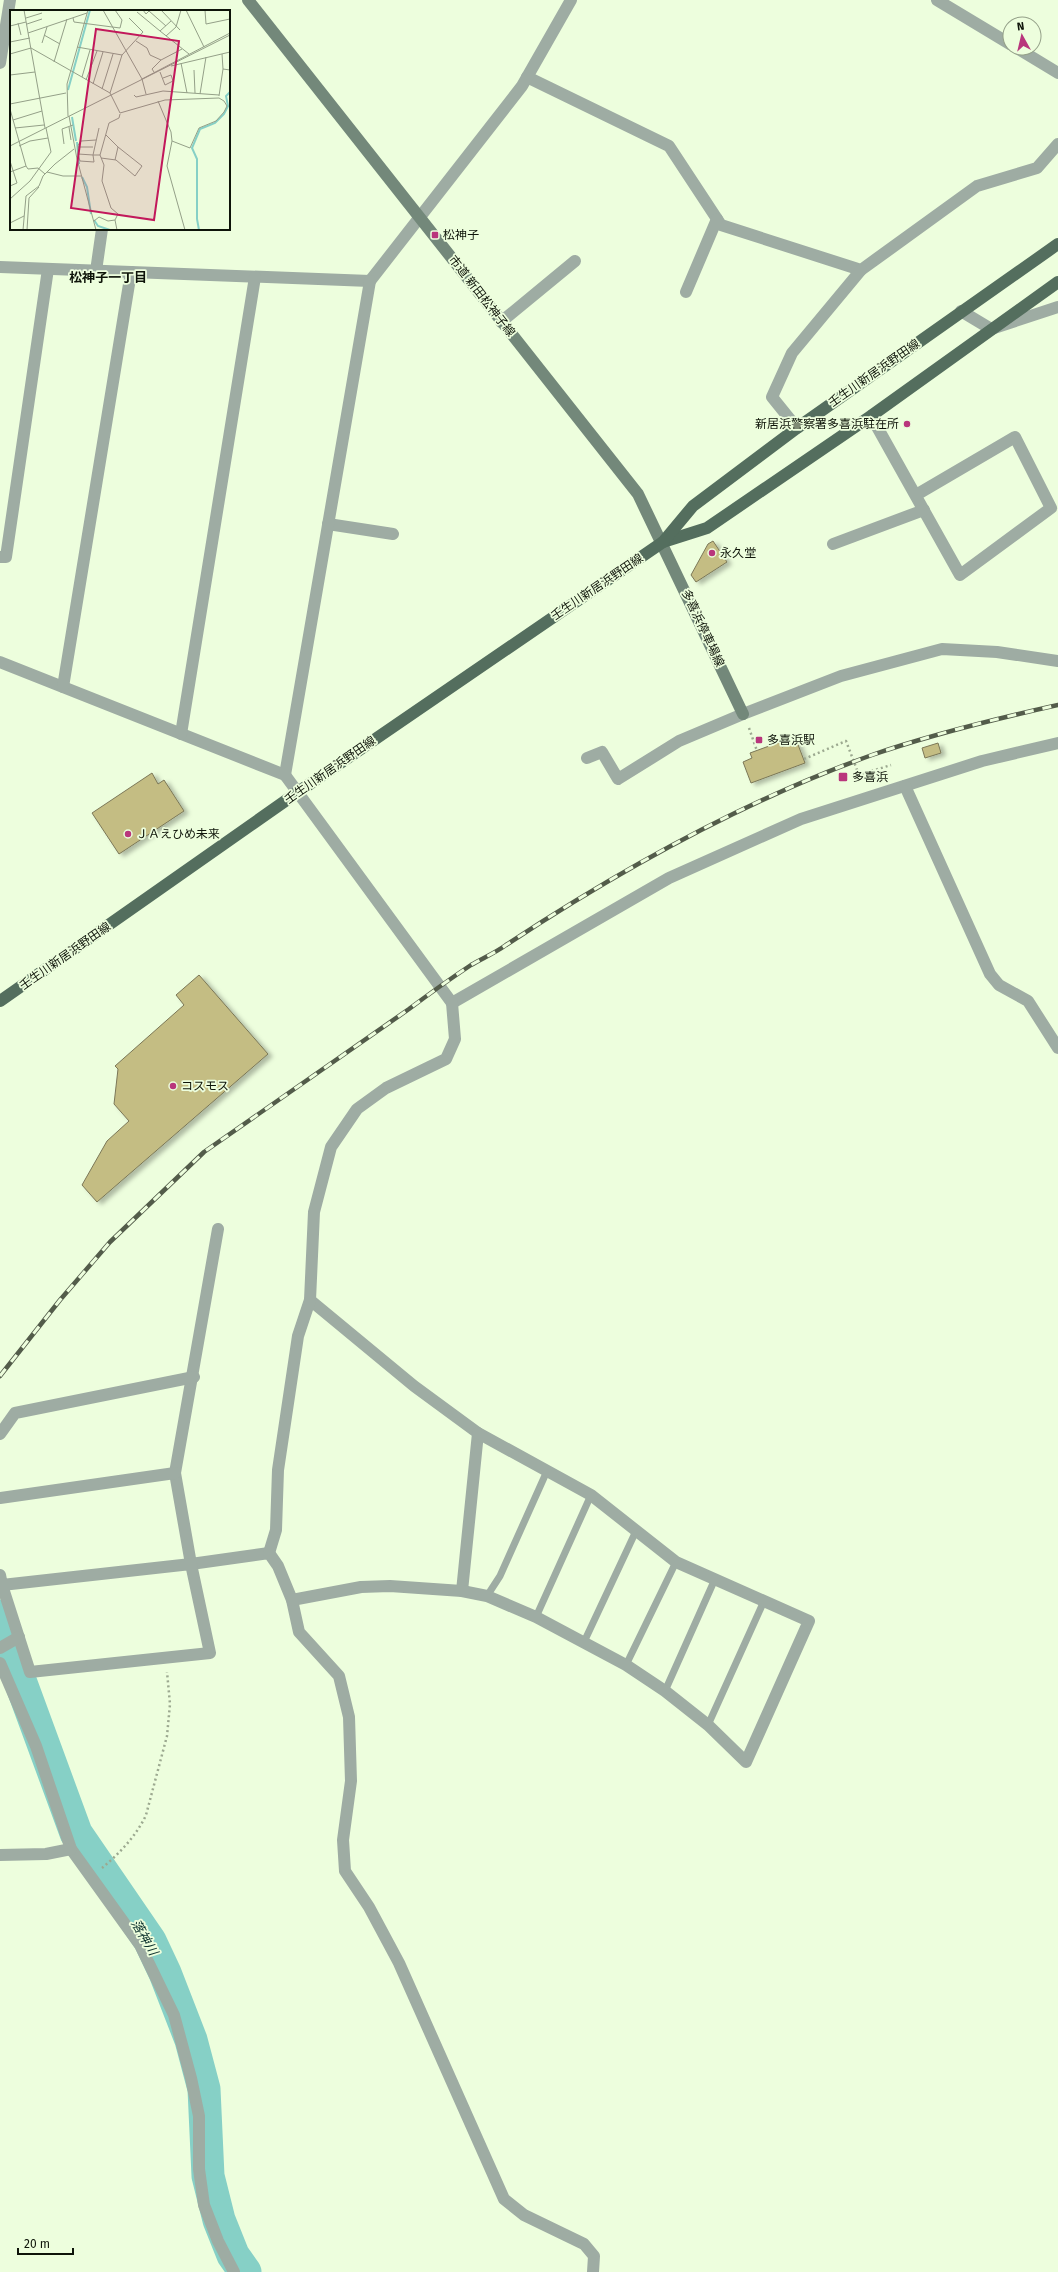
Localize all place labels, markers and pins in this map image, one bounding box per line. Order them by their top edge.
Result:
place label: 松神子 [443,228,479,242]
marker: 松神子 [430,230,440,240]
place label: 新居浜警察署多喜浜駐在所 [755,417,899,431]
marker: 新居浜警察署多喜浜駐在所 [902,419,912,429]
place label: 永久堂 [720,546,756,560]
marker: 永久堂 [707,548,717,558]
place label: 多喜浜駅 [767,733,815,747]
marker: 多喜浜駅 [754,735,764,745]
place label: 多喜浜 [852,770,888,784]
marker: 多喜浜 [837,771,849,783]
place label: ＪＡえひめ未来 [136,827,220,841]
marker: ＪＡえひめ未来 [123,829,133,839]
place label: コスモス [181,1079,229,1093]
marker: コスモス [168,1081,178,1091]

